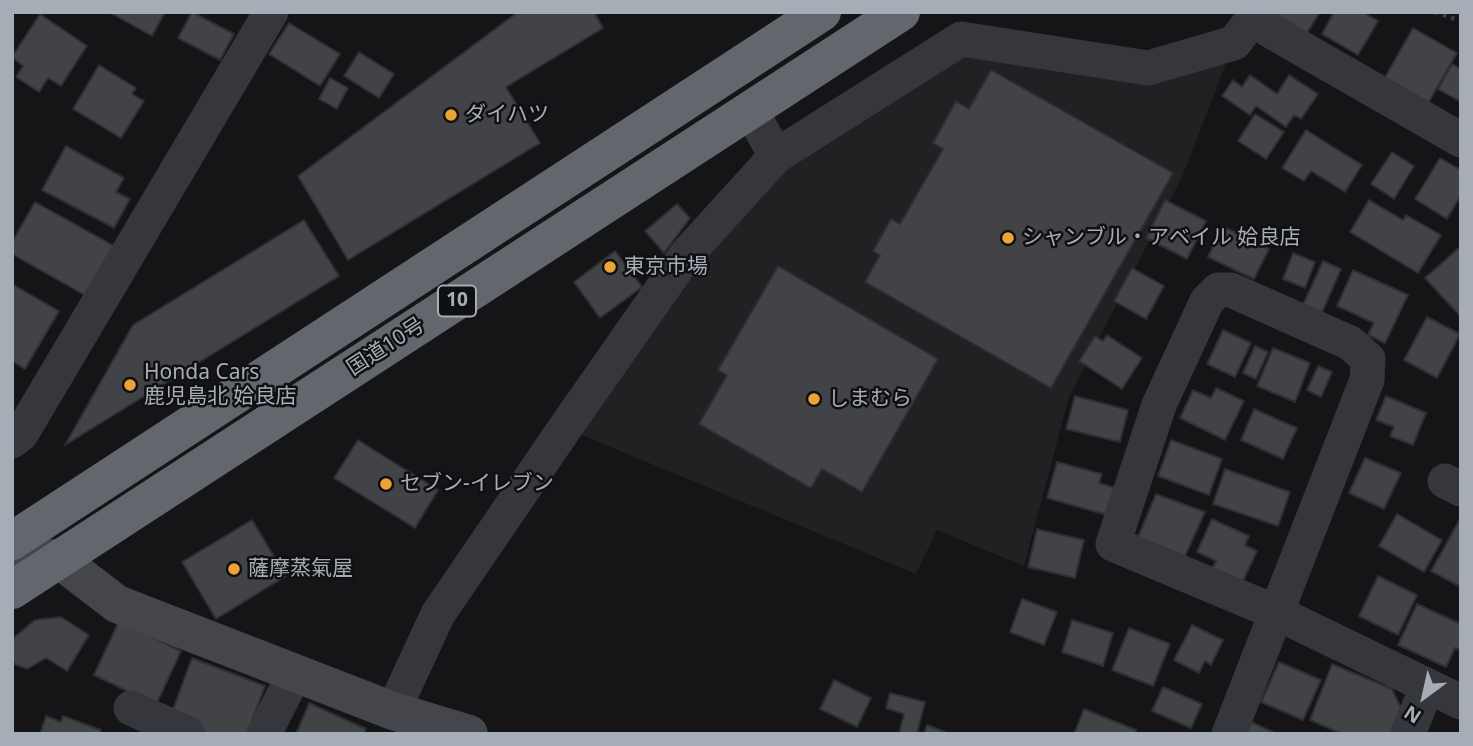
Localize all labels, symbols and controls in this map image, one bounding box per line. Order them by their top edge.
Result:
place label: ダイハツ [465,102,549,128]
marker: ダイハツ [443,107,459,123]
place label: シャンブル・アベイル 姶良店 [1022,225,1300,251]
marker: シャンブル・アベイル 姶良店 [1000,230,1016,246]
place label: 東京市場 [624,254,708,280]
marker: 東京市場 [602,259,618,275]
road number: 10 [438,286,476,316]
street label: 国道10号 [343,313,429,381]
place label: Honda Cars 鹿児島北 姶良店 [144,360,296,410]
marker: Honda Cars 鹿児島北 姶良店 [122,377,138,393]
place label: しまむら [828,386,912,412]
marker: しまむら [806,391,822,407]
place label: セブン-イレブン [400,471,554,497]
marker: セブン-イレブン [378,476,394,492]
place label: 薩摩蒸氣屋 [248,556,353,582]
marker: 薩摩蒸氣屋 [226,561,242,577]
north arrow [1389,662,1459,732]
text: N [1399,700,1426,730]

